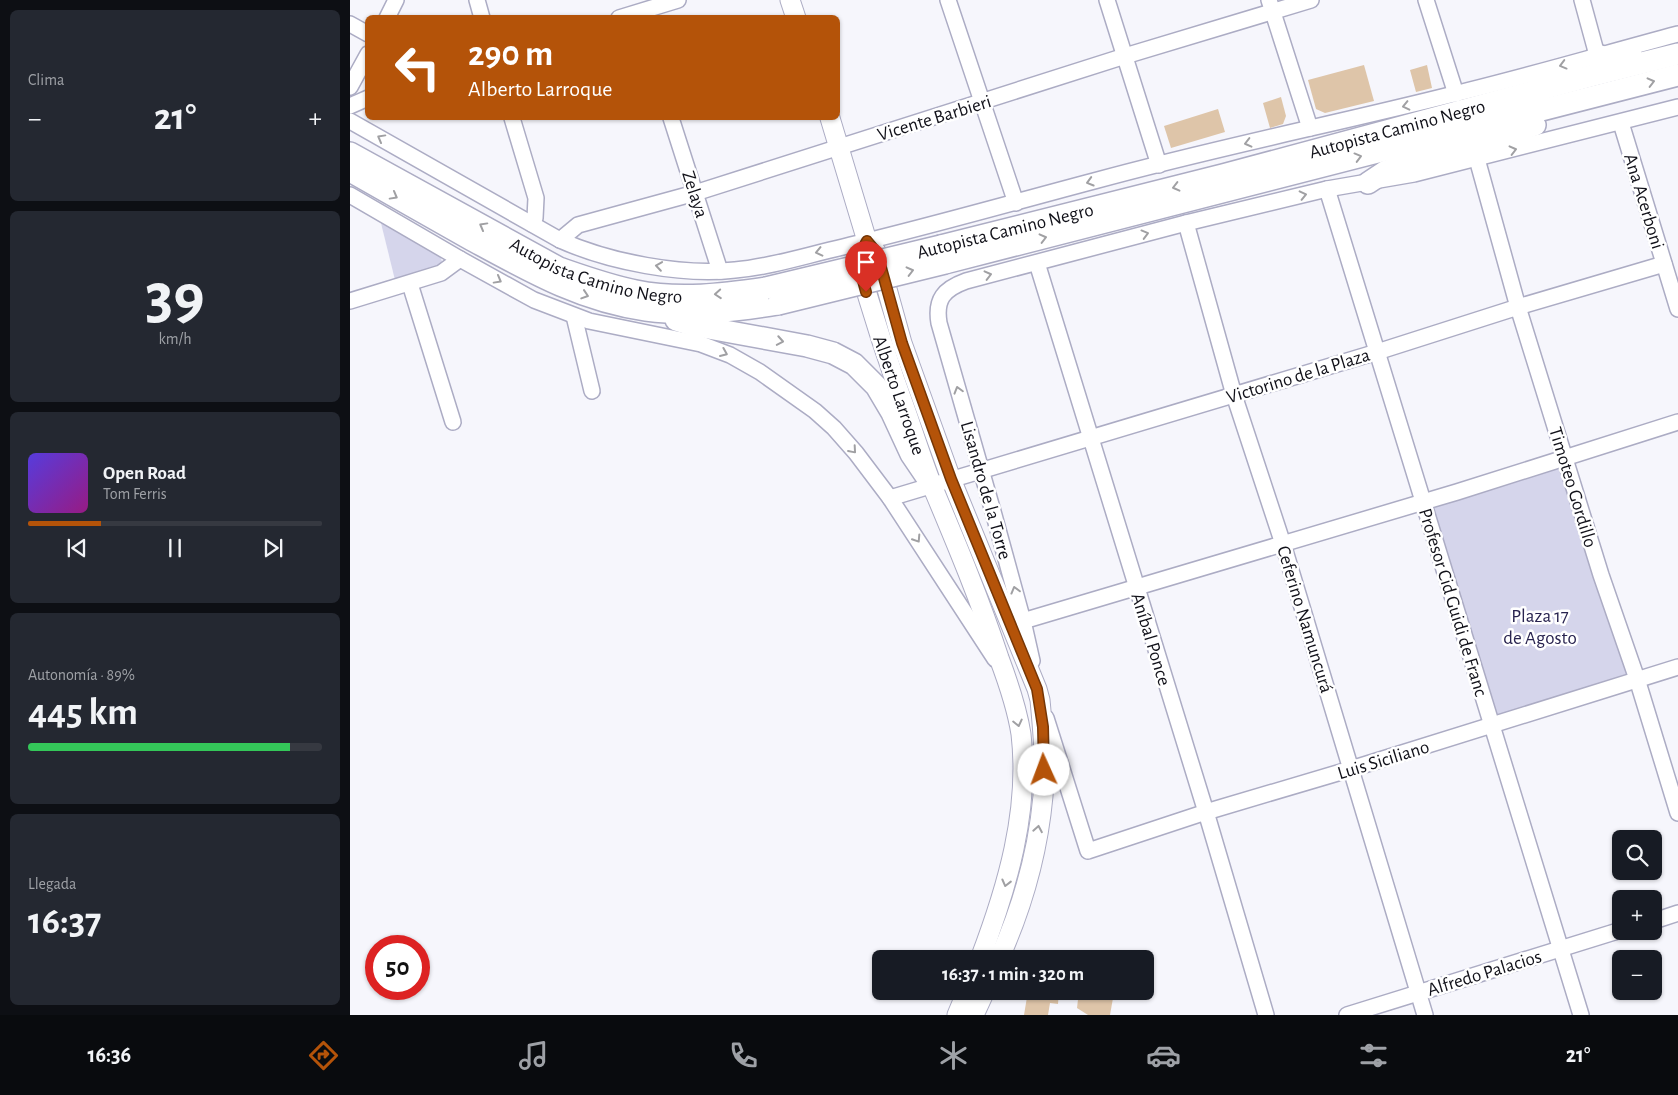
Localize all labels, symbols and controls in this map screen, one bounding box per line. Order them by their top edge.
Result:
icon: left [385,35,450,100]
text: 290 m [468,37,553,72]
one-way arrow [1560,59,1568,69]
text: Clima [28,72,64,88]
one-way arrow [1646,77,1655,88]
text: Alberto Larroque [468,78,613,100]
street label: Vicente Barbieri [875,92,993,145]
street label: Autopista Camino Negro [1307,97,1487,162]
text: 21° [154,99,196,137]
one-way arrow [1402,100,1410,111]
text: − [28,105,41,133]
text: + [309,105,322,133]
one-way arrow [377,135,386,145]
one-way arrow [1243,137,1252,148]
one-way arrow [1509,145,1518,156]
street label: Ana Acerboni [1620,151,1667,251]
one-way arrow [1353,152,1362,163]
street label: Zelaya [678,169,711,220]
one-way arrow [1086,176,1095,187]
one-way arrow [1172,181,1180,191]
one-way arrow [389,190,398,200]
one-way arrow [1299,190,1307,201]
street label: Autopista Camino Negro [915,200,1096,263]
one-way arrow [479,222,488,232]
one-way arrow [1141,229,1150,240]
one-way arrow [1039,233,1048,244]
street label: Autopista Camino Negro [506,235,683,307]
pin [845,241,887,292]
one-way arrow [815,246,824,257]
icon: arrive [852,248,880,276]
one-way arrow [655,262,663,272]
text: 39 [145,265,205,330]
one-way arrow [906,267,914,277]
one-way arrow [984,270,993,281]
one-way arrow [493,274,502,284]
one-way arrow [580,289,588,299]
one-way arrow [714,289,722,300]
text: km/h [158,331,192,347]
street label: Alberto Larroque [869,333,928,458]
one-way arrow [776,335,785,345]
street label: Victorino de la Plaza [1224,346,1373,407]
one-way arrow [720,347,728,357]
one-way arrow [954,387,964,395]
street label: Lisandro de la Torre [957,419,1014,562]
street label: Timoteo Gordillo [1545,425,1600,550]
one-way arrow [847,444,856,453]
text: Open Road [103,464,186,483]
text: Tom Ferris [103,486,167,502]
street label: Profesor Cid Guidi de Franc [1415,506,1490,699]
one-way arrow [911,533,920,542]
icon: previous [63,534,91,562]
icon: pause [161,534,189,562]
icon: next [259,534,287,562]
street label: Ceferino Namuncurá [1273,544,1336,695]
one-way arrow [1010,587,1020,595]
street label: Aníbal Ponce [1127,591,1174,688]
park label: Plaza 17 de Agosto [1503,607,1577,648]
text: Autonomía · 89% [28,667,135,683]
text: 445 km [28,694,138,732]
one-way arrow [1012,718,1023,727]
street label: Luis Siciliano [1335,737,1432,783]
position arrow [1017,743,1069,795]
one-way arrow [1033,824,1043,833]
map controls [1612,830,1662,1000]
button: search [1612,830,1662,880]
text: Llegada [28,876,76,892]
one-way arrow [1001,879,1011,887]
button: + [1612,890,1662,940]
text: 16:37 [28,903,102,941]
speed limit sign: 50 [365,935,430,1000]
street label: Alfredo Palacios [1425,947,1544,1000]
button: − [1612,950,1662,1000]
text: 16:37 · 1 min · 320 m [942,965,1084,984]
icon: directions [306,1038,341,1073]
icon: music [516,1038,551,1073]
icon: phone [726,1038,761,1073]
icon: climate [936,1038,971,1073]
icon: car [1146,1038,1181,1073]
icon: filters [1356,1038,1391,1073]
text: 16:36 [87,1044,131,1066]
text: 21° [1566,1044,1590,1066]

